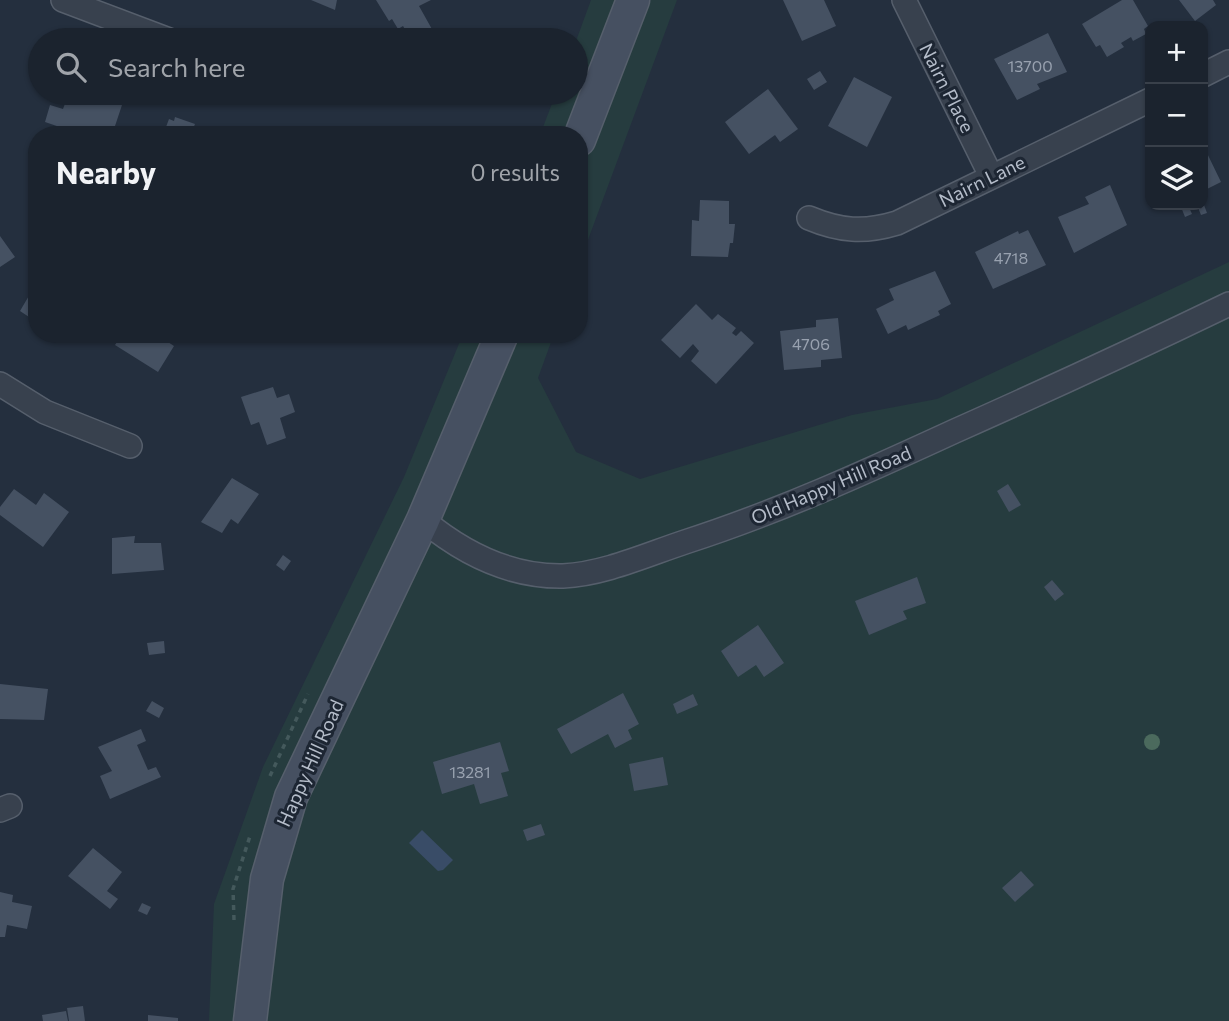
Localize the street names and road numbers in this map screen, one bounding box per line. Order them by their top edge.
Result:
street label: Nairn Place [915,39,980,136]
street label: Nairn Lane [935,150,1029,211]
street label: Old Happy Hill Road [747,440,914,529]
street label: Happy Hill Road [271,696,348,830]

